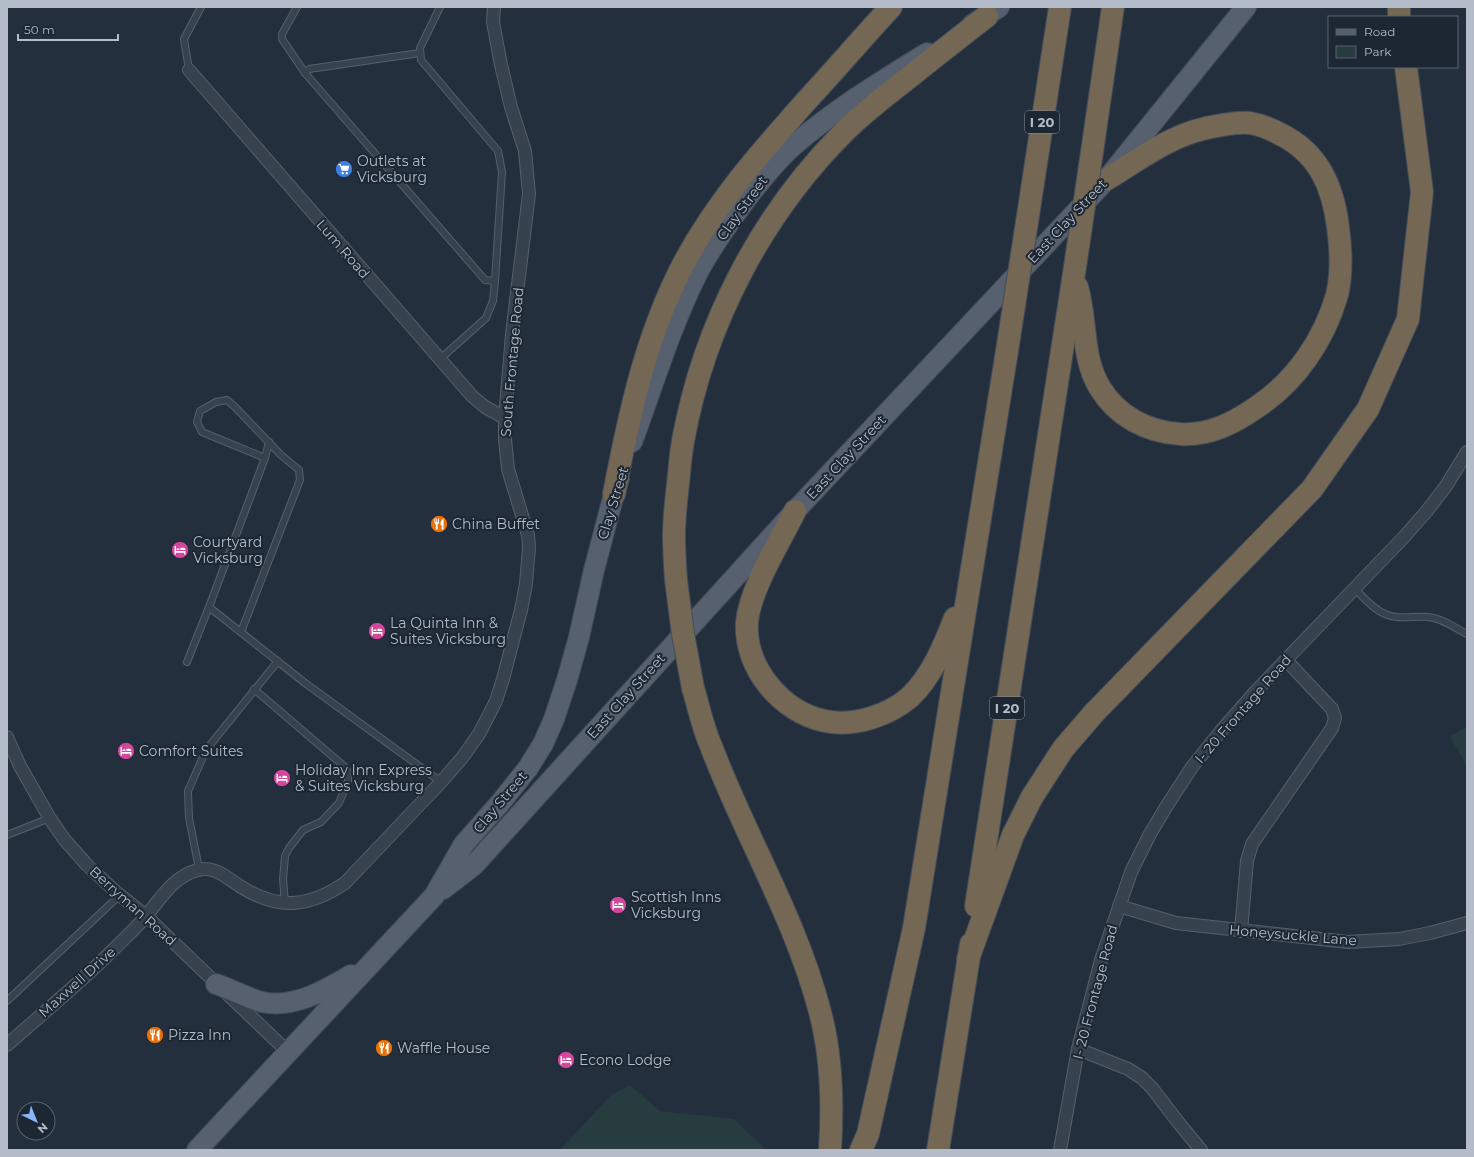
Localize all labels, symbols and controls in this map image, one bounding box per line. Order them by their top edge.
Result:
scale bar [18,16,118,42]
legend [1328,16,1458,68]
text: 50 m [24,22,55,37]
text: Road [1364,24,1395,39]
text: Park [1364,44,1392,59]
road number: I 20 [1025,111,1059,133]
place label: Outlets at Vicksburg [357,152,427,186]
supermarket icon: Outlets at Vicksburg [334,159,354,179]
street label: Clay Street [713,172,772,244]
street label: East Clay Street [1023,175,1111,267]
street label: Lum Road [312,216,374,282]
street label: South Frontage Road [496,287,528,437]
street label: East Clay Street [802,411,890,503]
street label: Clay Street [593,464,633,542]
restaurant icon: China Buffet [429,514,449,534]
place label: China Buffet [452,515,540,533]
place label: Courtyard Vicksburg [193,533,263,567]
hotel icon: Courtyard Vicksburg [170,540,190,560]
place label: La Quinta Inn & Suites Vicksburg [390,614,506,648]
hotel icon: La Quinta Inn & Suites Vicksburg [367,621,387,641]
street label: East Clay Street [583,649,669,743]
street label: I- 20 Frontage Road [1191,651,1295,767]
road number: I 20 [990,697,1024,719]
hotel icon: Comfort Suites [116,741,136,761]
place label: Comfort Suites [139,742,243,760]
place label: Holiday Inn Express & Suites Vicksburg [295,761,432,795]
street label: Clay Street [469,767,531,837]
hotel icon: Holiday Inn Express & Suites Vicksburg [272,768,292,788]
street label: Berryman Road [86,862,180,950]
place label: Scottish Inns Vicksburg [631,888,721,922]
hotel icon: Scottish Inns Vicksburg [608,895,628,915]
street label: Honeysuckle Lane [1228,920,1358,950]
street label: I- 20 Frontage Road [1068,923,1122,1061]
street label: Maxwell Drive [35,943,119,1021]
restaurant icon: Pizza Inn [145,1025,165,1045]
place label: Pizza Inn [168,1026,231,1044]
restaurant icon: Waffle House [374,1038,394,1058]
place label: Waffle House [397,1039,490,1057]
hotel icon: Econo Lodge [556,1050,576,1070]
place label: Econo Lodge [579,1051,671,1069]
north arrow [16,1101,56,1141]
text: N [35,1120,51,1136]

